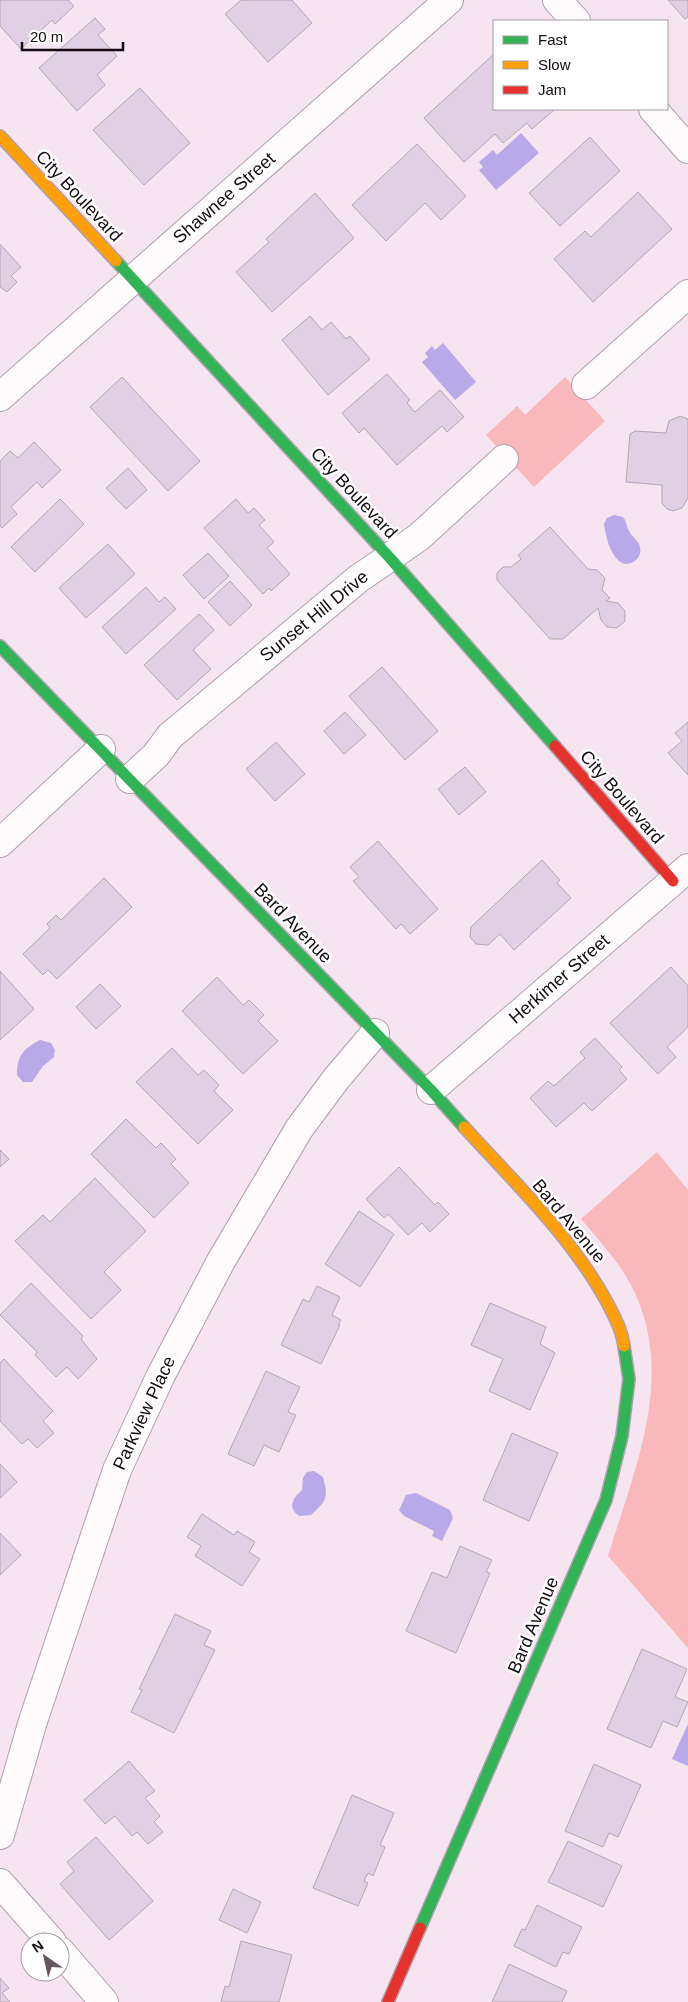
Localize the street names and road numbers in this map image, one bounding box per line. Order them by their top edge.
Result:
street label: City Boulevard [32,146,126,246]
street label: Shawnee Street [169,148,279,248]
street label: City Boulevard [307,443,401,543]
street label: Sunset Hill Drive [256,566,372,666]
street label: City Boulevard [576,746,668,848]
street label: Bard Avenue [250,879,336,967]
street label: Herkimer Street [505,930,613,1028]
street label: Bard Avenue [528,1175,610,1267]
street label: Parkview Place [109,1353,179,1473]
street label: Bard Avenue [504,1574,562,1676]

